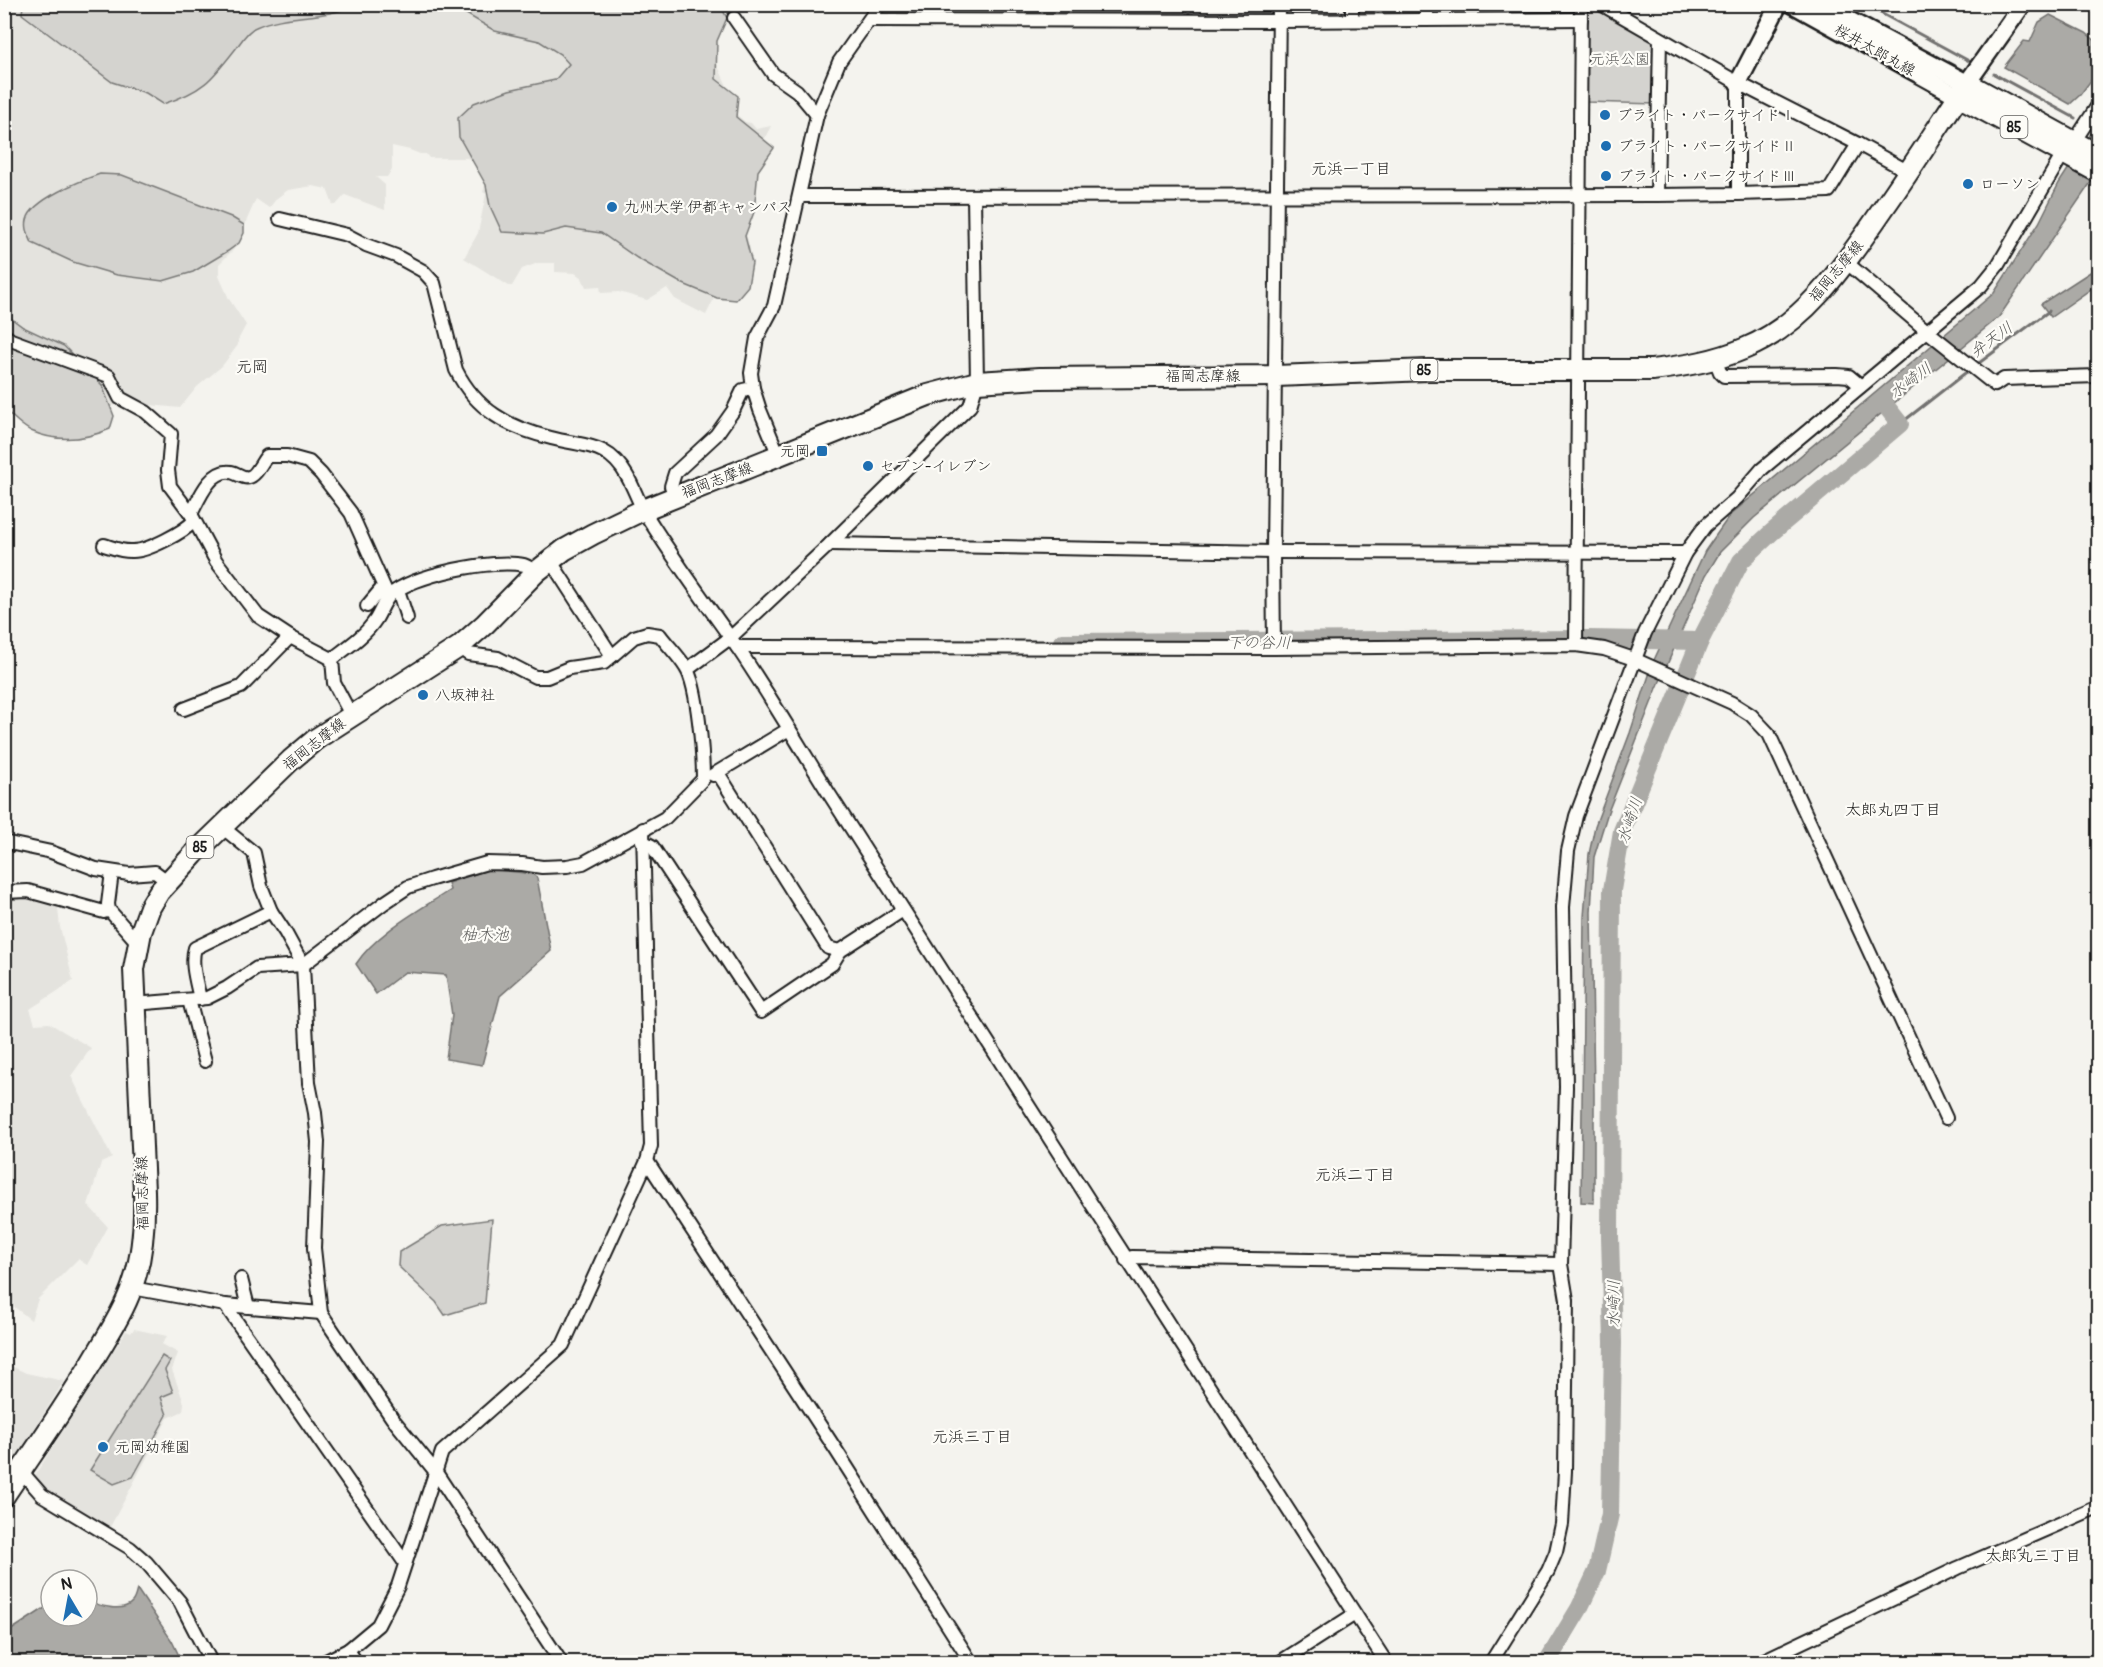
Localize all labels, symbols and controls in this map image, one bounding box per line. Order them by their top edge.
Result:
street label: 桜井太郎丸線 [1831,20,1919,81]
park label: 元浜公園 [1590,50,1650,69]
place label: ブライト・パークサイドⅠ [1617,106,1796,125]
marker: ブライト・パークサイドⅠ [1598,108,1612,122]
road number: 85 [2000,116,2028,138]
place label: ブライト・パークサイドⅡ [1618,137,1797,156]
marker: ブライト・パークサイドⅡ [1599,139,1613,153]
district label: 元浜一丁目 [1311,159,1391,179]
place label: ブライト・パークサイドⅢ [1618,167,1797,186]
marker: ブライト・パークサイドⅢ [1599,169,1613,183]
place label: ローソン [1980,175,2040,194]
marker: ローソン [1961,177,1975,191]
place label: 九州大学 伊都キャンパス [624,198,792,217]
marker: 九州大学 伊都キャンパス [605,200,619,214]
street label: 福岡志摩線 [1805,236,1868,306]
water label: 弁天川 [1966,318,2017,362]
district label: 元岡 [236,357,268,377]
water label: 水崎川 [1885,358,1936,403]
road number: 85 [1410,359,1438,381]
street label: 福岡志摩線 [1165,367,1241,386]
place label: 元岡 [780,442,810,461]
marker: 元岡 [815,444,829,458]
place label: セブン-イレブン [880,457,991,476]
street label: 福岡志摩線 [679,458,756,503]
marker: セブン-イレブン [861,459,875,473]
water label: 下の谷川 [1227,633,1291,653]
place label: 八坂神社 [435,686,495,705]
marker: 八坂神社 [416,688,430,702]
street label: 福岡志摩線 [279,714,350,775]
water label: 水崎川 [1613,794,1647,846]
district label: 太郎丸四丁目 [1845,800,1941,820]
road number: 85 [186,836,214,858]
water label: 柚木池 [461,925,510,945]
street label: 福岡志摩線 [132,1155,153,1231]
district label: 元浜二丁目 [1315,1165,1395,1185]
water label: 水崎川 [1604,1280,1624,1328]
district label: 元浜三丁目 [932,1427,1012,1447]
place label: 元岡幼稚園 [115,1438,190,1457]
marker: 元岡幼稚園 [96,1440,110,1454]
district label: 太郎丸三丁目 [1985,1546,2081,1566]
north arrow [39,1568,99,1628]
text: N [60,1573,74,1595]

